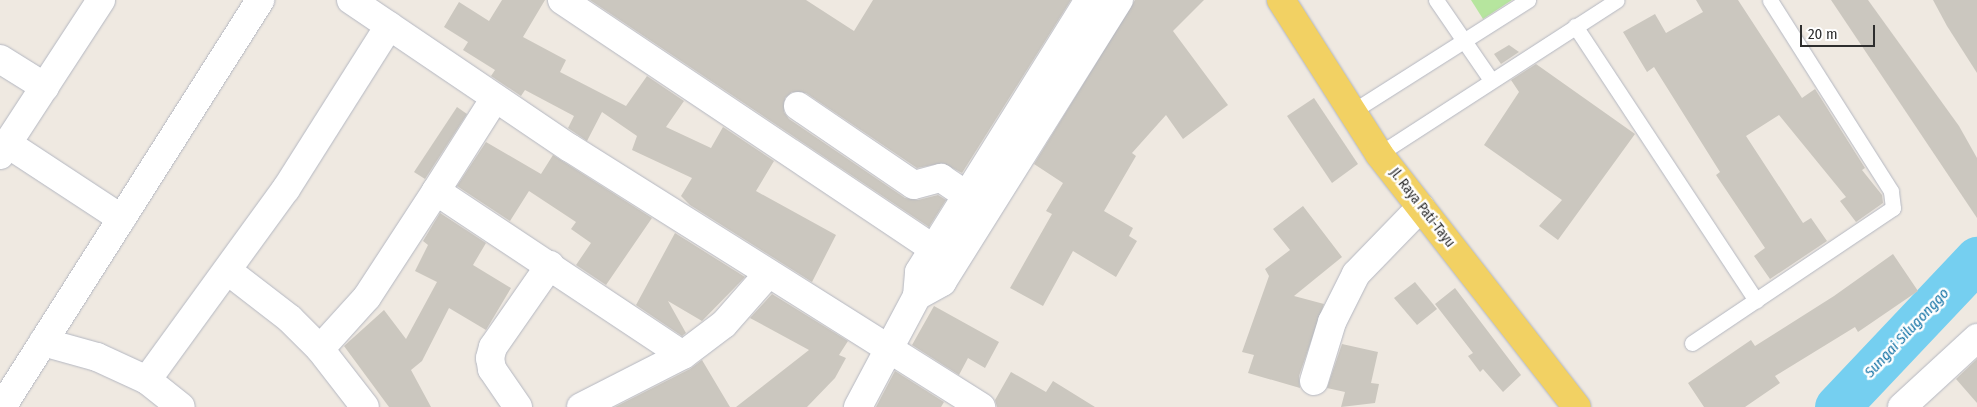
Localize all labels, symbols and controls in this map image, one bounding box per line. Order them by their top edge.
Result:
scale bar [1802,15,1877,47]
text: 20 m [1808,25,1838,43]
street label: Jl. Raya Pati-Tayu [1386,165,1458,251]
water label: Sungai Silugonggo [1861,285,1953,381]

